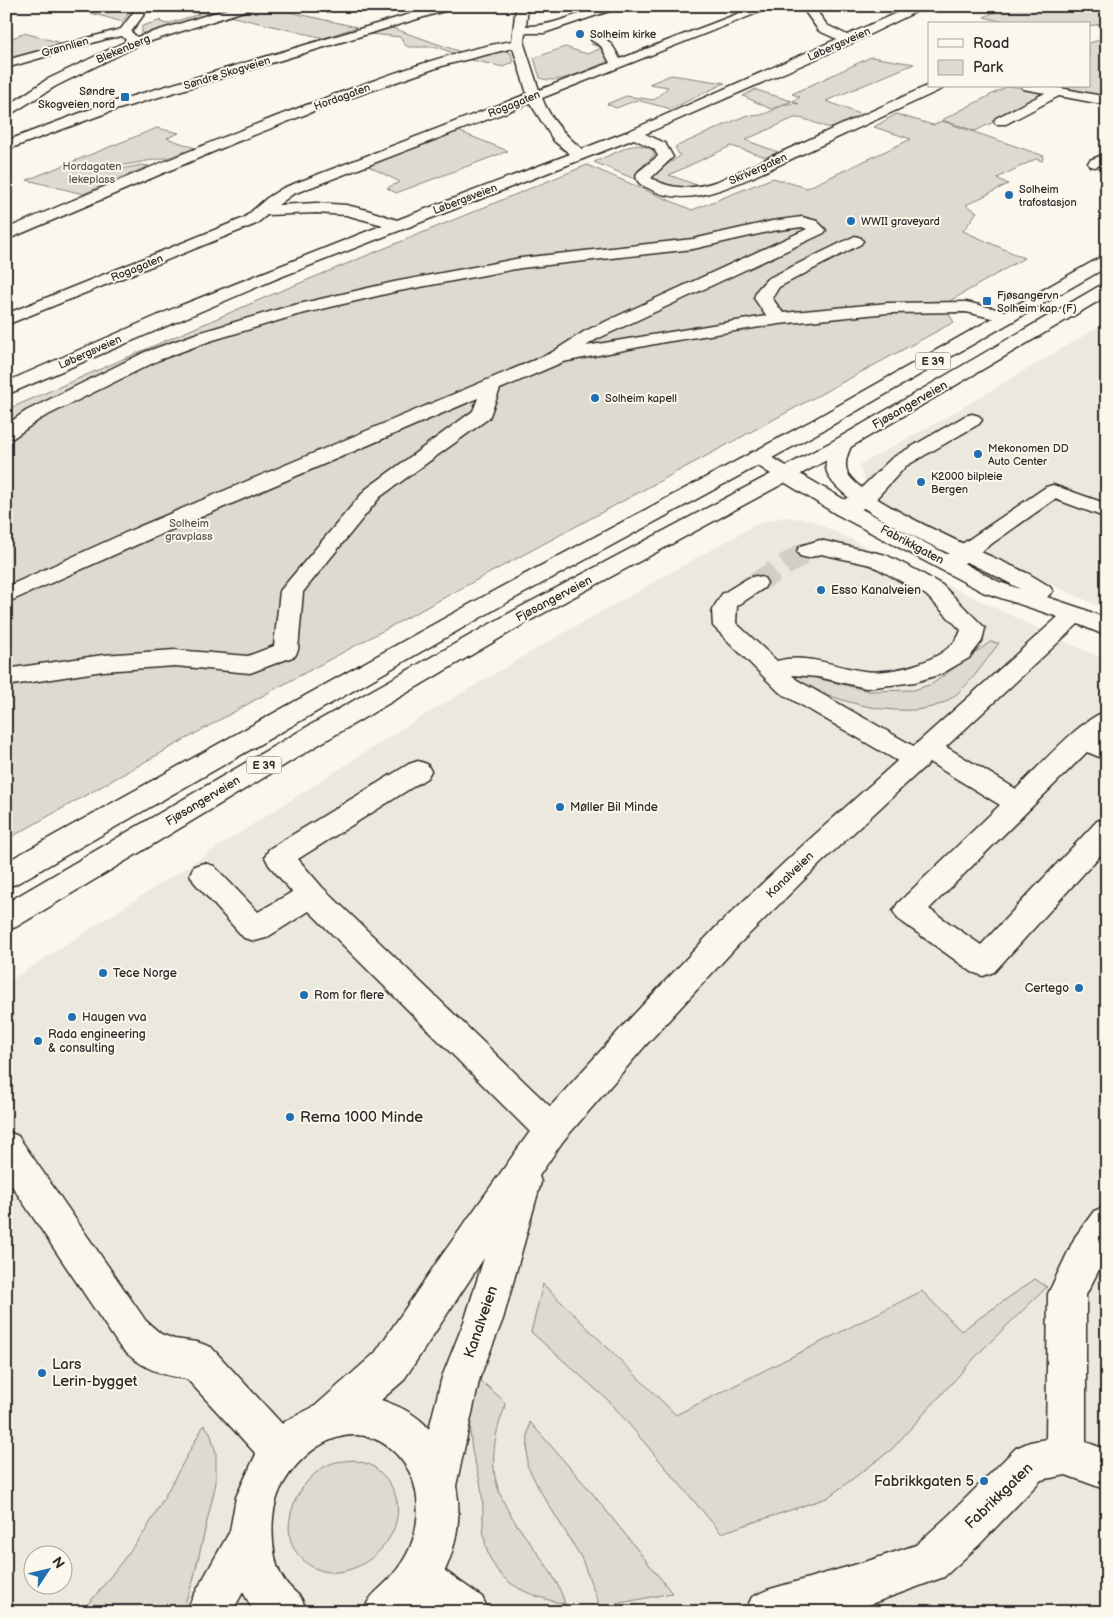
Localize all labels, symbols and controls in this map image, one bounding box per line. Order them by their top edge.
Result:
legend [928,22,1090,88]
street label: Løbergsveien [806,24,872,64]
marker: Solheim kirke [574,28,586,40]
place label: Solheim kirke [590,28,657,41]
street label: Blekenberg [94,32,152,66]
street label: Grønnlien [40,34,90,60]
text: Road [973,34,1009,53]
street label: Søndre Skogveien [182,54,272,92]
text: Park [973,58,1004,77]
street label: Hordagaten [312,81,372,113]
place label: Søndre Skogveien nord [38,85,115,111]
street label: Rogagaten [486,88,542,120]
marker: Søndre Skogveien nord [119,91,131,103]
street label: Skrivergaten [727,150,789,188]
park label: Hordagaten lekeplass [63,160,121,186]
street label: Løbergsveien [431,181,499,217]
place label: Solheim trafostasjon [1019,183,1077,209]
marker: Solheim trafostasjon [1003,189,1015,201]
marker: WWII graveyard [845,215,857,227]
place label: WWII graveyard [861,215,940,228]
street label: Rogagaten [109,252,165,284]
place label: Fjøsangervn Solheim kap. (F) [997,289,1077,315]
marker: Fjøsangervn Solheim kap. (F) [981,295,993,307]
street label: Løbergsveien [57,332,123,372]
road number: E 39 [916,352,950,370]
street label: Fjøsangerveien [870,377,950,433]
marker: Solheim kapell [589,392,601,404]
place label: Solheim kapell [605,392,677,405]
place label: Mekonomen DD Auto Center [988,442,1069,468]
marker: Mekonomen DD Auto Center [972,448,984,460]
place label: K2000 bilpleie Bergen [931,470,1003,496]
marker: K2000 bilpleie Bergen [915,476,927,488]
park label: Solheim gravplass [165,517,213,543]
street label: Fabrikkgaten [878,522,947,568]
street label: Fjøsangerveien [513,573,595,625]
place label: Esso Kanalveien [831,583,921,598]
marker: Esso Kanalveien [815,584,827,596]
road number: E 39 [246,756,282,774]
street label: Fjøsangerveien [163,773,243,829]
place label: Møller Bil Minde [570,800,658,815]
marker: Møller Bil Minde [554,801,566,813]
street label: Kanalveien [763,849,817,901]
place label: Tece Norge [113,966,177,981]
marker: Tece Norge [97,967,109,979]
place label: Certego [1025,981,1069,996]
marker: Certego [1073,982,1085,994]
place label: Rom for flere [314,988,384,1003]
marker: Rom for flere [298,989,310,1001]
place label: Haugen vva [82,1010,147,1025]
marker: Haugen vva [66,1011,78,1023]
place label: Rada engineering & consulting [48,1027,146,1056]
marker: Rada engineering & consulting [32,1035,44,1047]
place label: Rema 1000 Minde [300,1108,423,1127]
marker: Rema 1000 Minde [284,1111,296,1123]
street label: Kanalveien [460,1283,502,1361]
place label: Lars Lerin-bygget [52,1355,138,1391]
marker: Lars Lerin-bygget [36,1367,48,1379]
street label: Fabrikkgaten [961,1459,1037,1533]
place label: Fabrikkgaten 5 [874,1472,974,1491]
marker: Fabrikkgaten 5 [978,1475,990,1487]
north arrow [22,1546,72,1596]
text: N [48,1554,68,1572]

